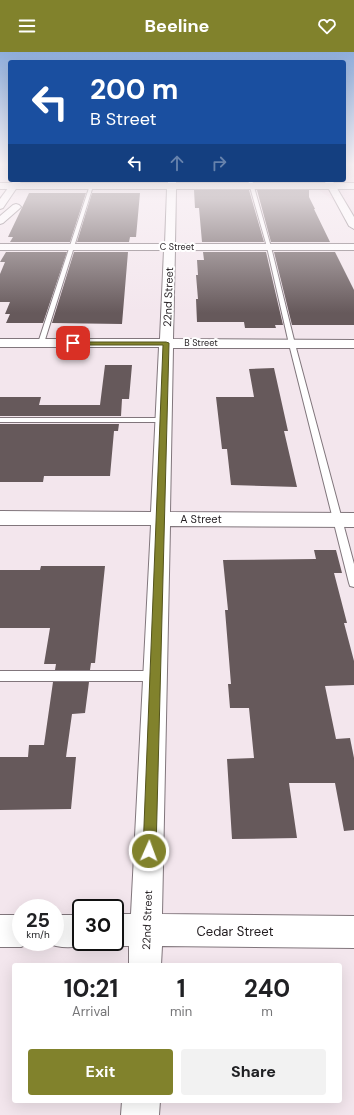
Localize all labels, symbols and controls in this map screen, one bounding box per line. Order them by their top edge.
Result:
text: Beeline [145,14,209,38]
icon: menu [16,15,38,37]
icon: heart [316,15,338,37]
text: 200 m [90,71,178,108]
icon: left [24,76,76,128]
text: B Street [90,107,157,131]
icon: left [124,152,146,174]
icon: ahead [166,152,188,174]
icon: right [208,152,230,174]
street label: C Street [160,241,195,253]
street label: 22nd Street [160,267,176,327]
pin [56,326,90,360]
icon: arrive [62,332,84,354]
street label: B Street [184,337,218,349]
street label: A Street [180,512,222,526]
position arrow [128,830,170,872]
street label: 22nd Street [139,890,155,950]
speed limit sign: 30 [72,899,124,951]
text: 25 [26,907,50,933]
street label: Cedar Street [196,923,274,940]
text: km/h [26,928,50,941]
text: 10:21 [64,973,118,1004]
text: 1 [177,973,185,1004]
text: 240 [244,973,290,1004]
text: Arrival [72,1003,110,1020]
text: min [170,1003,192,1020]
text: m [261,1003,273,1020]
button: Exit [28,1049,173,1095]
button: Share [181,1049,326,1095]

